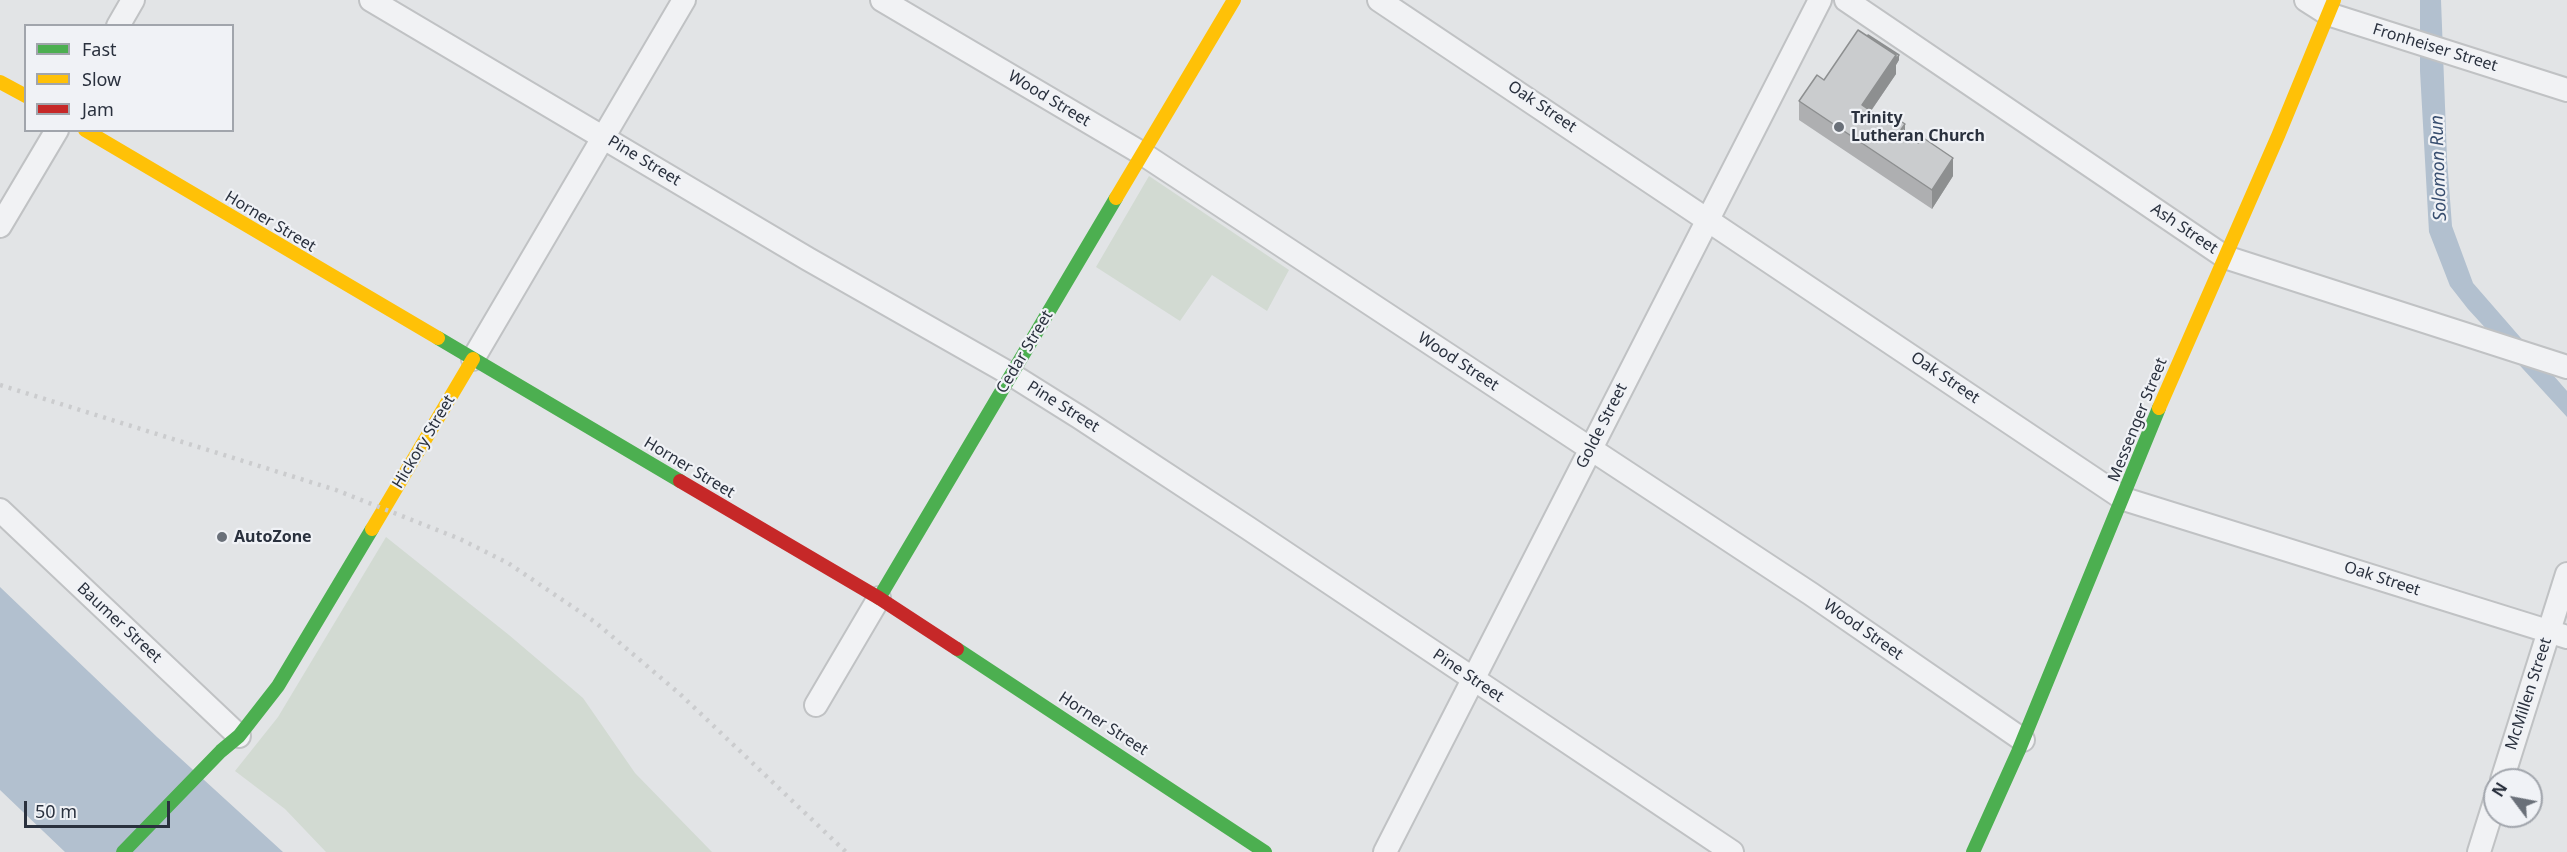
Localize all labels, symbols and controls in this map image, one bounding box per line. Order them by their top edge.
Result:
street label: Fronheiser Street [2370,20,2500,76]
legend [24,24,234,132]
text: Fast [82,37,117,61]
text: Slow [82,67,121,91]
street label: Wood Street [1004,67,1094,131]
street label: Oak Street [1504,77,1580,137]
text: Jam [82,97,114,121]
place label: Trinity Lutheran Church [1851,108,1985,146]
water label: Solomon Run [2426,115,2452,221]
marker: Trinity Lutheran Church [1832,120,1846,134]
street label: Pine Street [604,132,684,190]
street label: Horner Street [221,187,319,257]
street label: Ash Street [2147,200,2221,258]
street label: Cedar Street [993,307,1057,397]
street label: Wood Street [1414,329,1502,395]
street label: Oak Street [1907,348,1983,408]
street label: Messenger Street [2104,355,2172,485]
street label: Pine Street [1023,377,1103,437]
street label: Golde Street [1572,380,1632,472]
street label: Hickory Street [389,392,459,492]
street label: Horner Street [640,433,738,503]
place label: AutoZone [234,527,312,547]
marker: AutoZone [215,530,229,544]
street label: Oak Street [2342,558,2422,600]
street label: Baumer Street [73,579,165,667]
street label: Wood Street [1820,596,1906,664]
street label: McMillen Street [2502,635,2556,753]
street label: Pine Street [1429,645,1507,707]
street label: Horner Street [1055,688,1151,760]
north arrow [2483,768,2543,828]
text: N [2487,778,2512,801]
scale bar [27,789,172,827]
text: 50 m [35,799,77,823]

